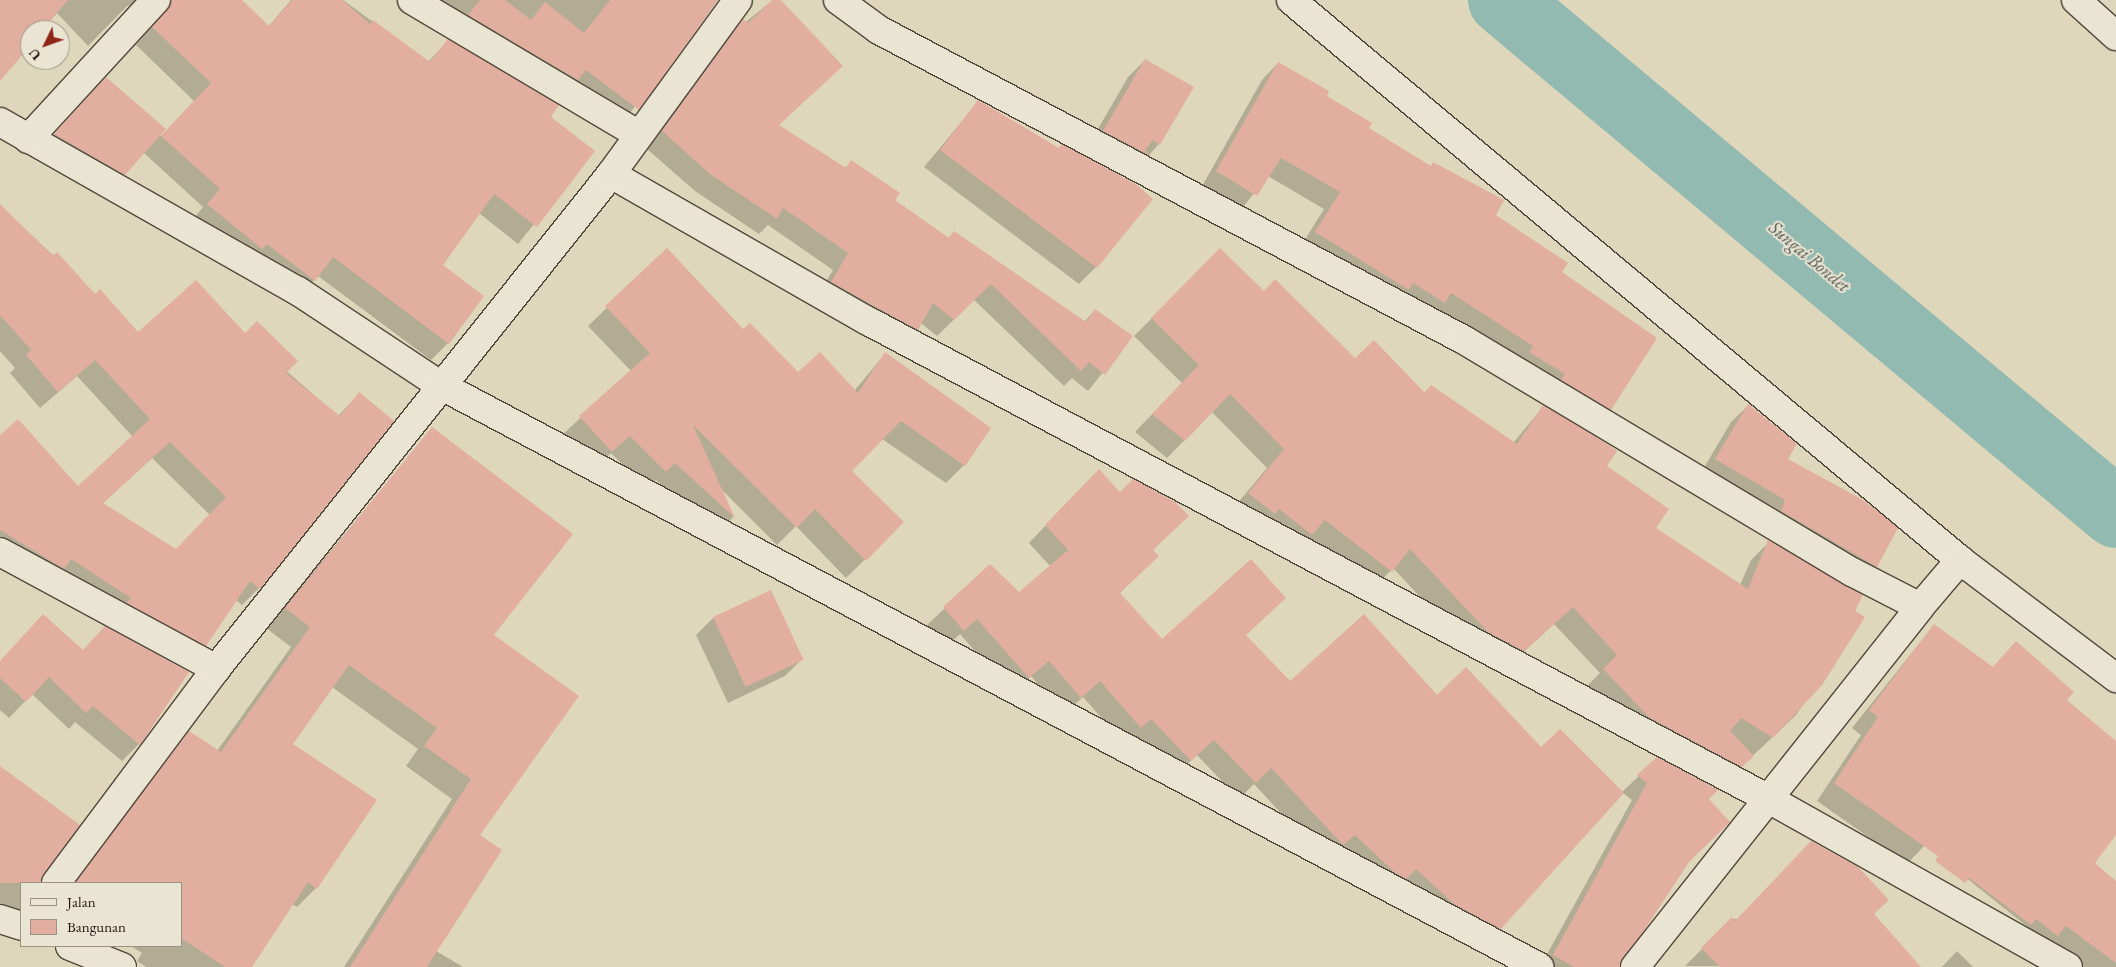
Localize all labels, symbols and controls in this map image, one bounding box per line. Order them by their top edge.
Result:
north arrow [20,20,70,70]
text: U [24,44,45,64]
water label: Sungai Bondet [1764,217,1854,297]
legend [20,882,182,947]
text: Jalan [67,892,96,911]
text: Bangunan [67,917,126,936]

